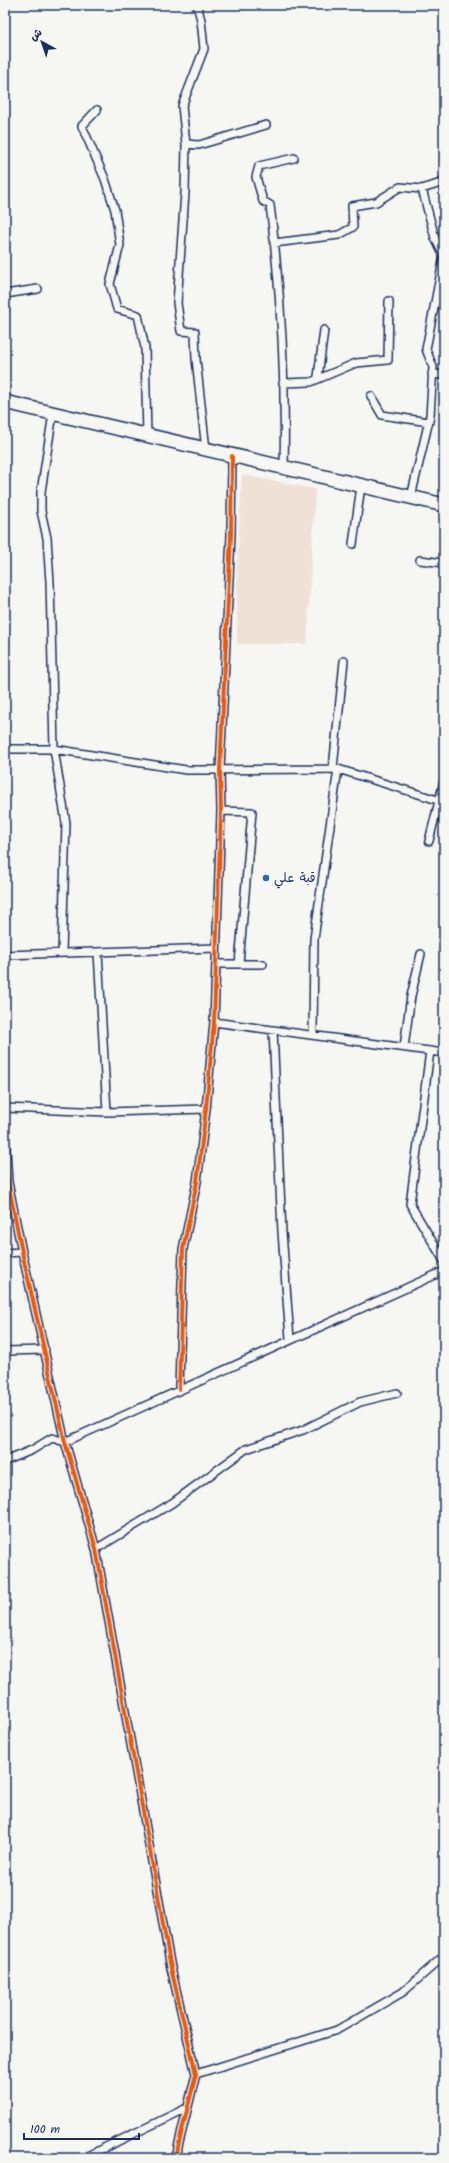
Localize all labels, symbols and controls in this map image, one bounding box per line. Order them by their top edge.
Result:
north arrow [22,22,62,62]
text: ش [26,24,47,46]
place label: قبة علي [274,868,316,889]
marker: قبة علي [261,873,271,883]
scale bar [24,2115,139,2141]
text: 100 m [30,2120,61,2139]

